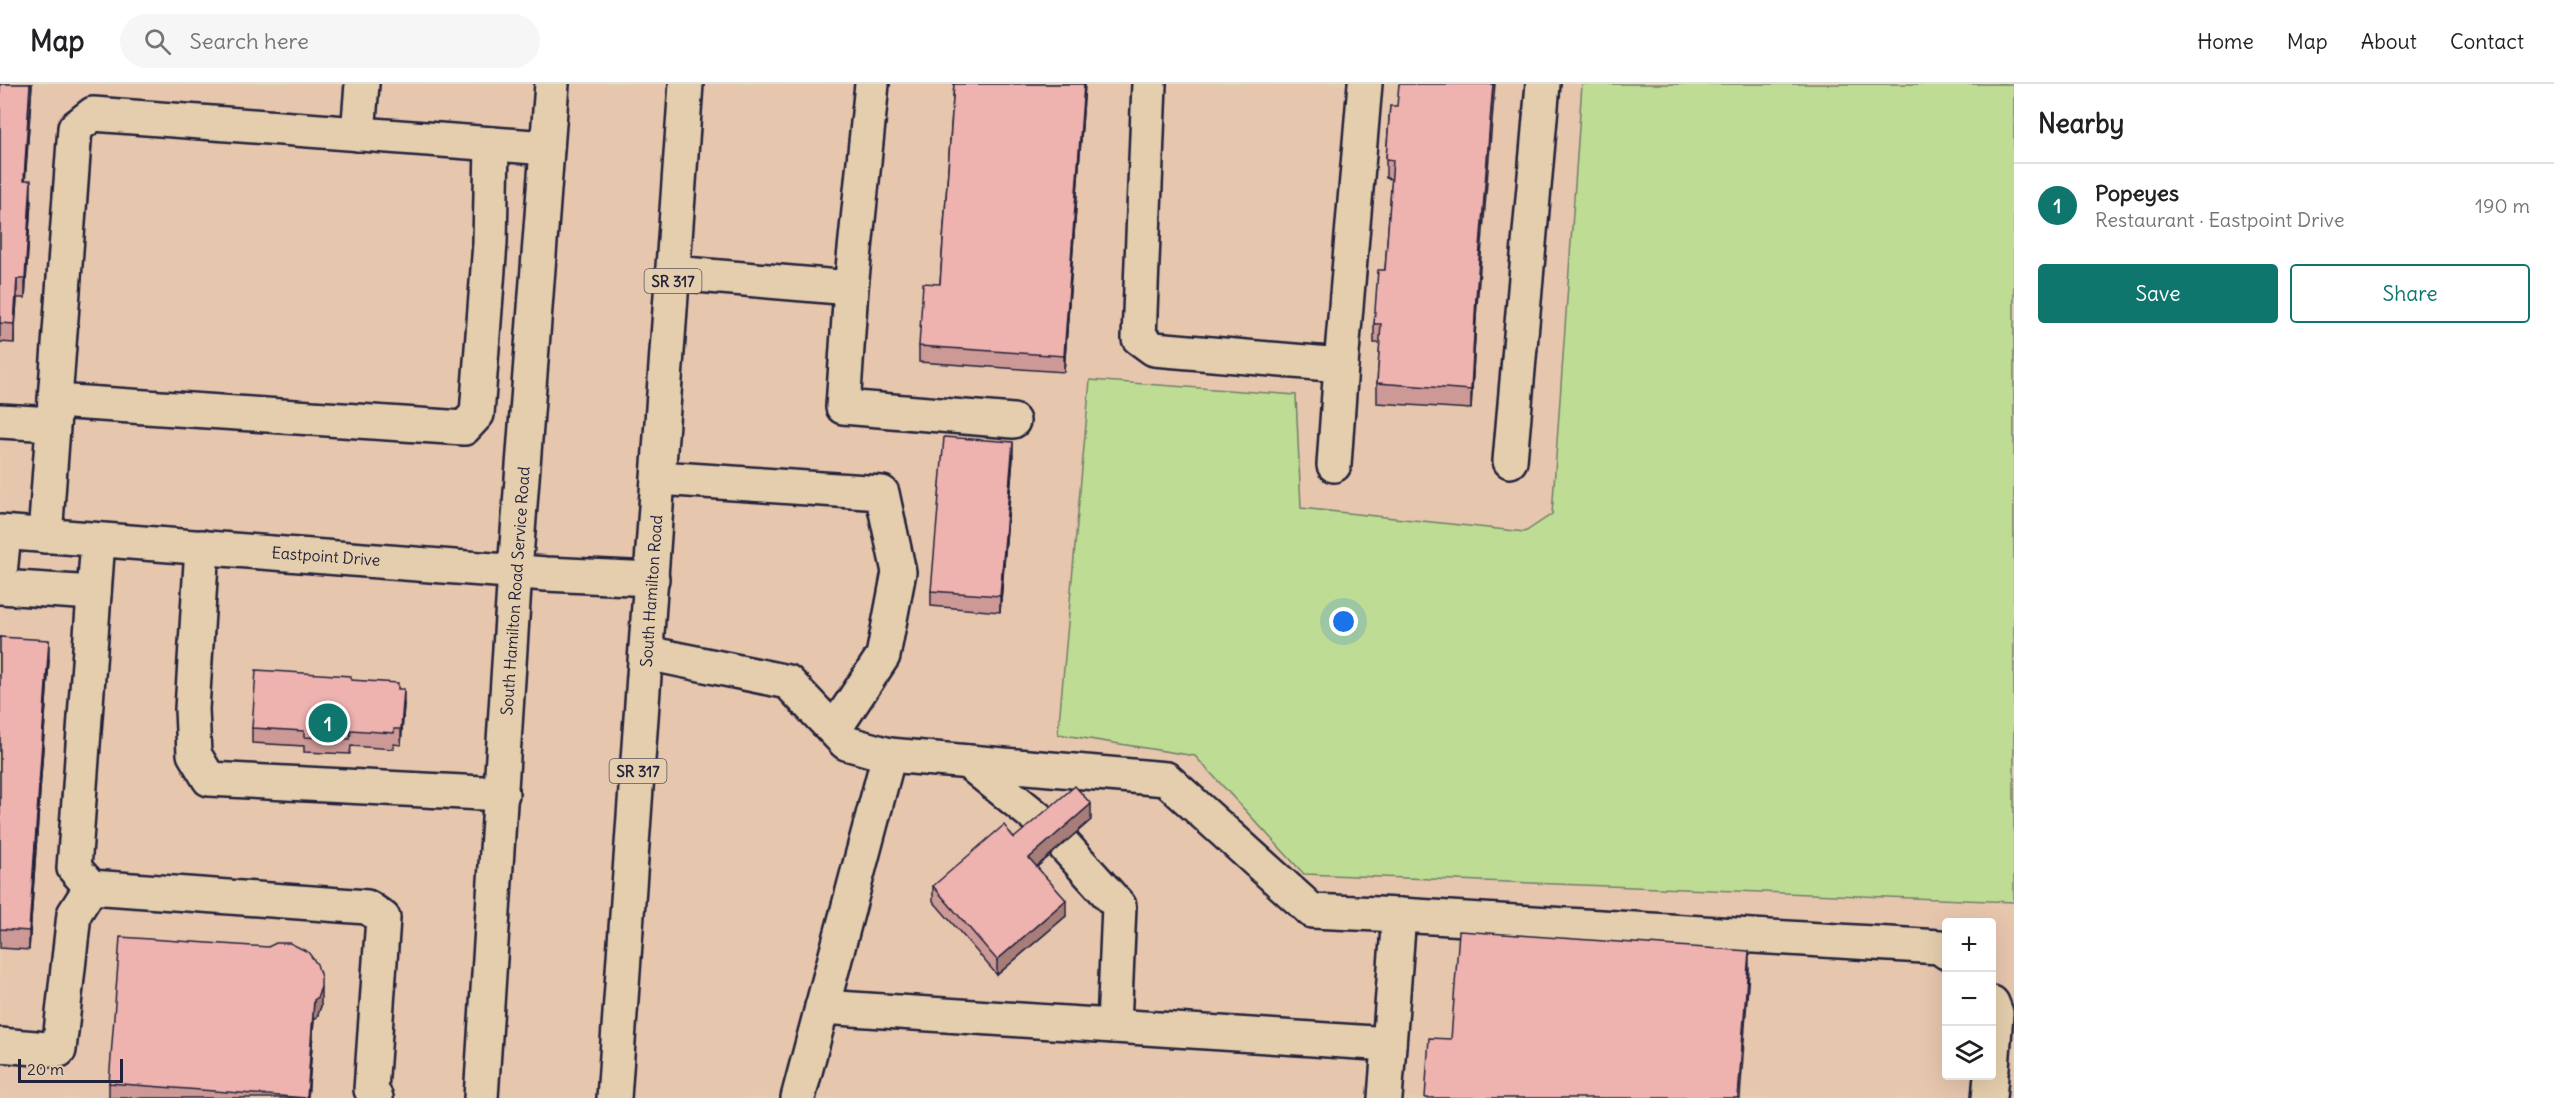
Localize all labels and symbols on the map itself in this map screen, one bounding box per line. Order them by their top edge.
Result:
road number: SR 317 [644,269,702,293]
street label: South Hamilton Road Service Road [496,466,534,716]
street label: South Hamilton Road [636,514,666,668]
street label: Eastpoint Drive [271,542,381,570]
your location [1329,607,1358,636]
pin: 1 [308,700,348,746]
road number: SR 317 [610,759,666,783]
scale bar [18,1056,123,1084]

